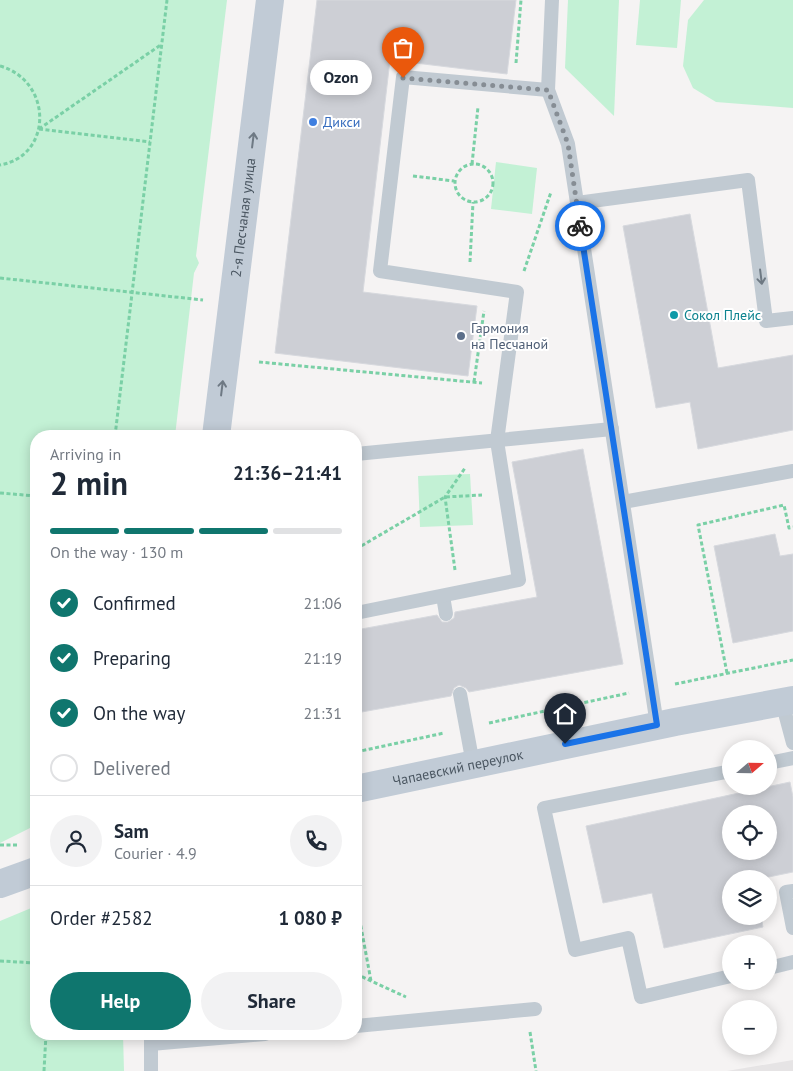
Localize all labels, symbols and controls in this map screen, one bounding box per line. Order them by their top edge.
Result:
pin [382,27,424,78]
icon: bag [389,34,417,62]
callout: Ozon [310,60,373,96]
text: Ozon [324,67,358,87]
place label: Дикси [323,113,361,131]
marker: Дикси [307,116,319,128]
one-way arrow [248,132,258,148]
street label: 2-я Песчаная улица [227,157,259,278]
courier [555,201,605,251]
icon: bike [566,212,594,240]
one-way arrow [756,269,766,285]
place label: Сокол Плейс [684,306,761,324]
marker: Сокол Плейс [668,309,680,321]
place label: Гармония на Песчаной [471,319,548,353]
marker: Гармония на Песчаной [455,330,467,342]
one-way arrow [217,380,227,396]
text: Arriving in [50,444,121,464]
text: 21:36–21:41 [233,461,342,485]
text: 2 min [50,462,128,504]
text: On the way · 130 m [50,542,183,562]
icon: check [50,589,78,617]
text: Confirmed [93,591,176,615]
text: 21:06 [304,593,342,613]
icon: check [50,644,78,672]
text: Preparing [93,646,171,670]
text: 21:19 [304,648,342,668]
pin [544,693,586,744]
icon: check [50,699,78,727]
icon: home [551,700,579,728]
text: On the way [93,701,185,725]
text: 21:31 [304,703,342,723]
north arrow [722,740,778,795]
map controls [722,740,777,1055]
street label: Чапаевский переулок [391,745,525,790]
text: Delivered [93,756,171,780]
button: locate [722,805,777,860]
button: person [50,815,102,867]
button: phone [290,815,342,867]
text: Sam [114,819,149,843]
text: Courier · 4.9 [114,843,197,863]
button: layers [722,870,777,925]
text: Order #2582 [50,906,153,930]
text: 1 080 ₽ [279,906,342,930]
button: + [722,935,777,990]
button: Help [50,972,191,1030]
button: Share [201,972,342,1030]
button: − [722,1000,777,1055]

